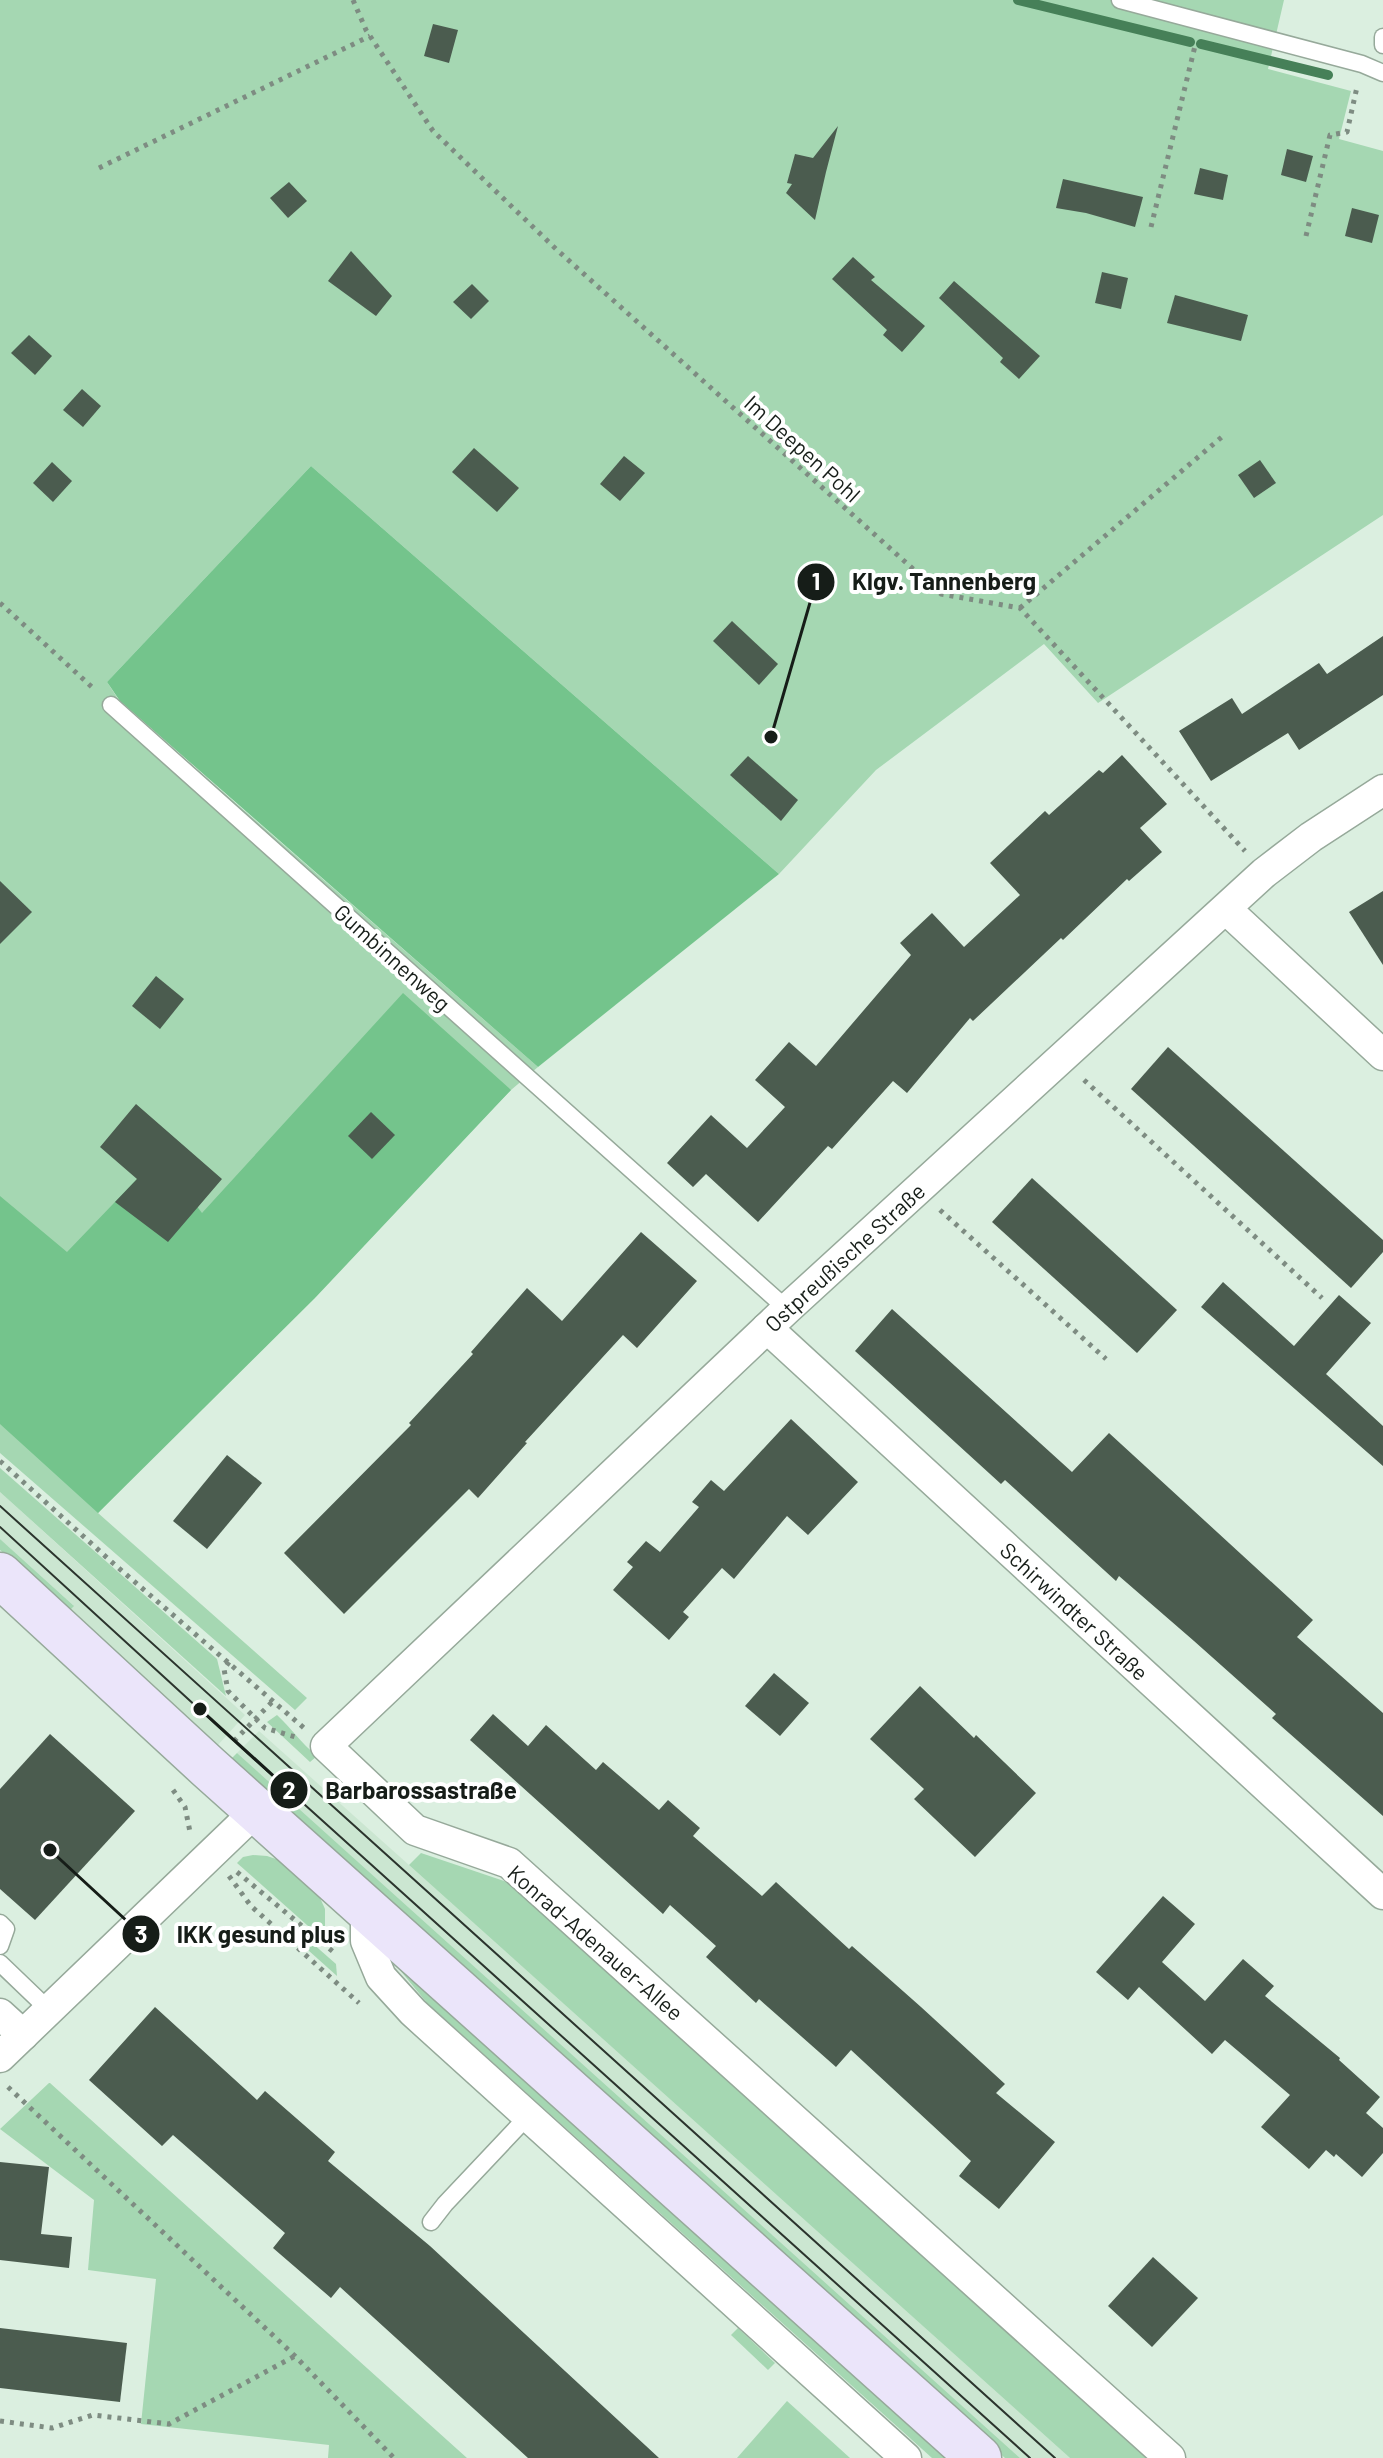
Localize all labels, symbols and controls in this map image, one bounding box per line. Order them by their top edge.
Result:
street label: Im Deepen Pohl [740,389,866,507]
callout: Klgv. Tannenberg [796,558,1052,606]
text: 1 [812,566,820,595]
text: Klgv. Tannenberg [852,566,1036,595]
street label: Gumbinnenweg [330,898,456,1016]
street label: Ostpreußische Straße [759,1177,930,1337]
street label: Schirwindter Straße [995,1536,1154,1685]
callout: Barbarossastraße [269,1766,532,1814]
text: 2 [282,1775,296,1804]
text: Barbarossastraße [325,1775,517,1804]
street label: Konrad-Adenauer-Allee [503,1859,689,2025]
callout: IKK gesund plus [121,1910,362,1958]
text: 3 [135,1919,147,1948]
text: IKK gesund plus [177,1919,345,1948]

